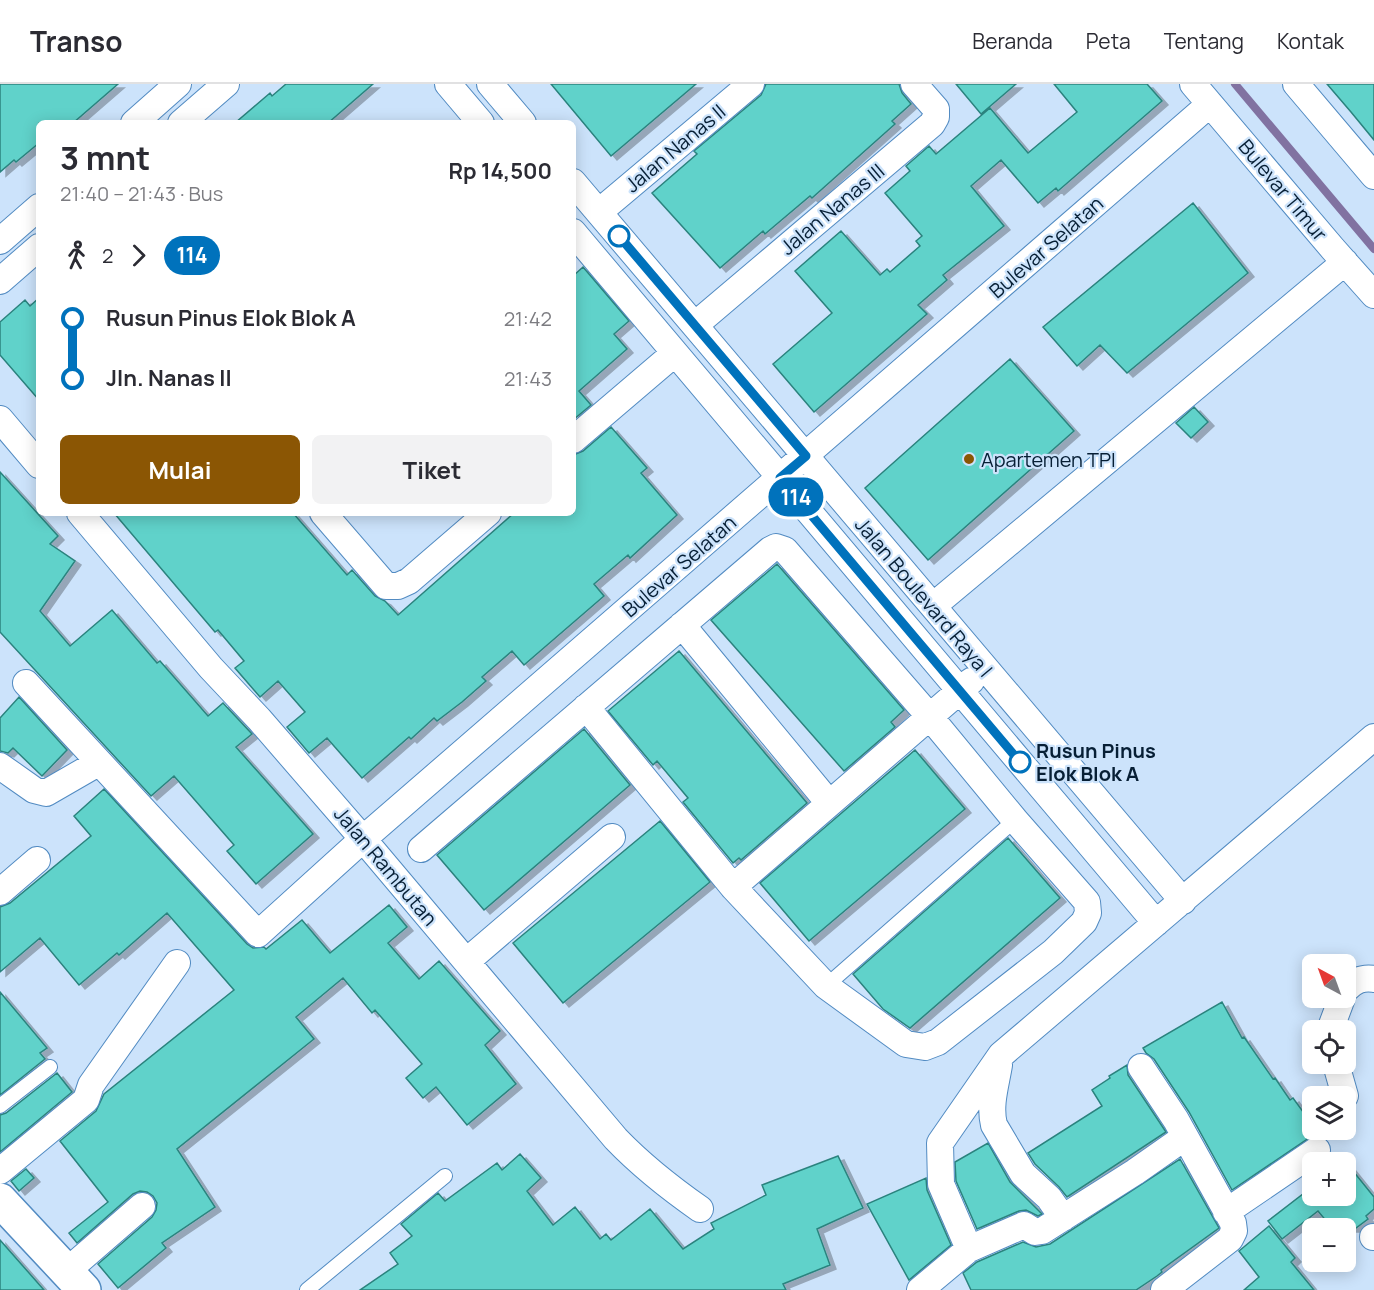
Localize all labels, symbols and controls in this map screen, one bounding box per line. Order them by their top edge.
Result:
text: Transo [30,22,123,60]
text: Beranda [972,27,1053,55]
text: Peta [1086,27,1131,55]
text: Tentang [1164,27,1244,55]
text: Kontak [1277,27,1344,55]
street label: Jalan Nanas II [619,98,731,198]
street label: Bulevar Timur [1233,134,1333,246]
text: 3 mnt [60,135,150,180]
text: Rp 14,500 [448,156,552,186]
street label: Jalan Nanas III [774,157,890,261]
text: 21:40 – 21:43 · Bus [60,180,223,207]
street label: Bulevar Selatan [983,190,1109,304]
unlabelled marker [608,225,630,247]
icon: walk [60,239,93,272]
icon: forward [122,239,155,272]
text: 114 [176,241,208,269]
text: 2 [102,242,113,269]
text: Rusun Pinus Elok Blok A [106,303,356,333]
text: 21:42 [504,305,552,332]
text: Jln. Nanas II [106,363,232,393]
text: 21:43 [504,365,552,392]
button: Mulai [60,435,300,504]
button: Tiket [312,435,552,504]
place label: Apartemen TPI [981,446,1116,473]
marker: Apartemen TPI [962,452,976,466]
line badge: 114 [762,478,830,516]
text: 114 [780,483,812,511]
street label: Bulevar Selatan [616,509,742,623]
street label: Jalan Boulevard Raya I [849,512,999,682]
place label: Rusun Pinus Elok Blok A [1036,737,1156,787]
marker: Rusun Pinus Elok Blok A [1009,751,1031,773]
street label: Jalan Rambutan [328,801,444,931]
north arrow [1302,954,1356,1008]
map controls [1302,954,1356,1272]
button: locate [1302,1020,1356,1074]
button: layers [1302,1086,1356,1140]
button: + [1302,1152,1356,1206]
button: − [1302,1218,1356,1272]

